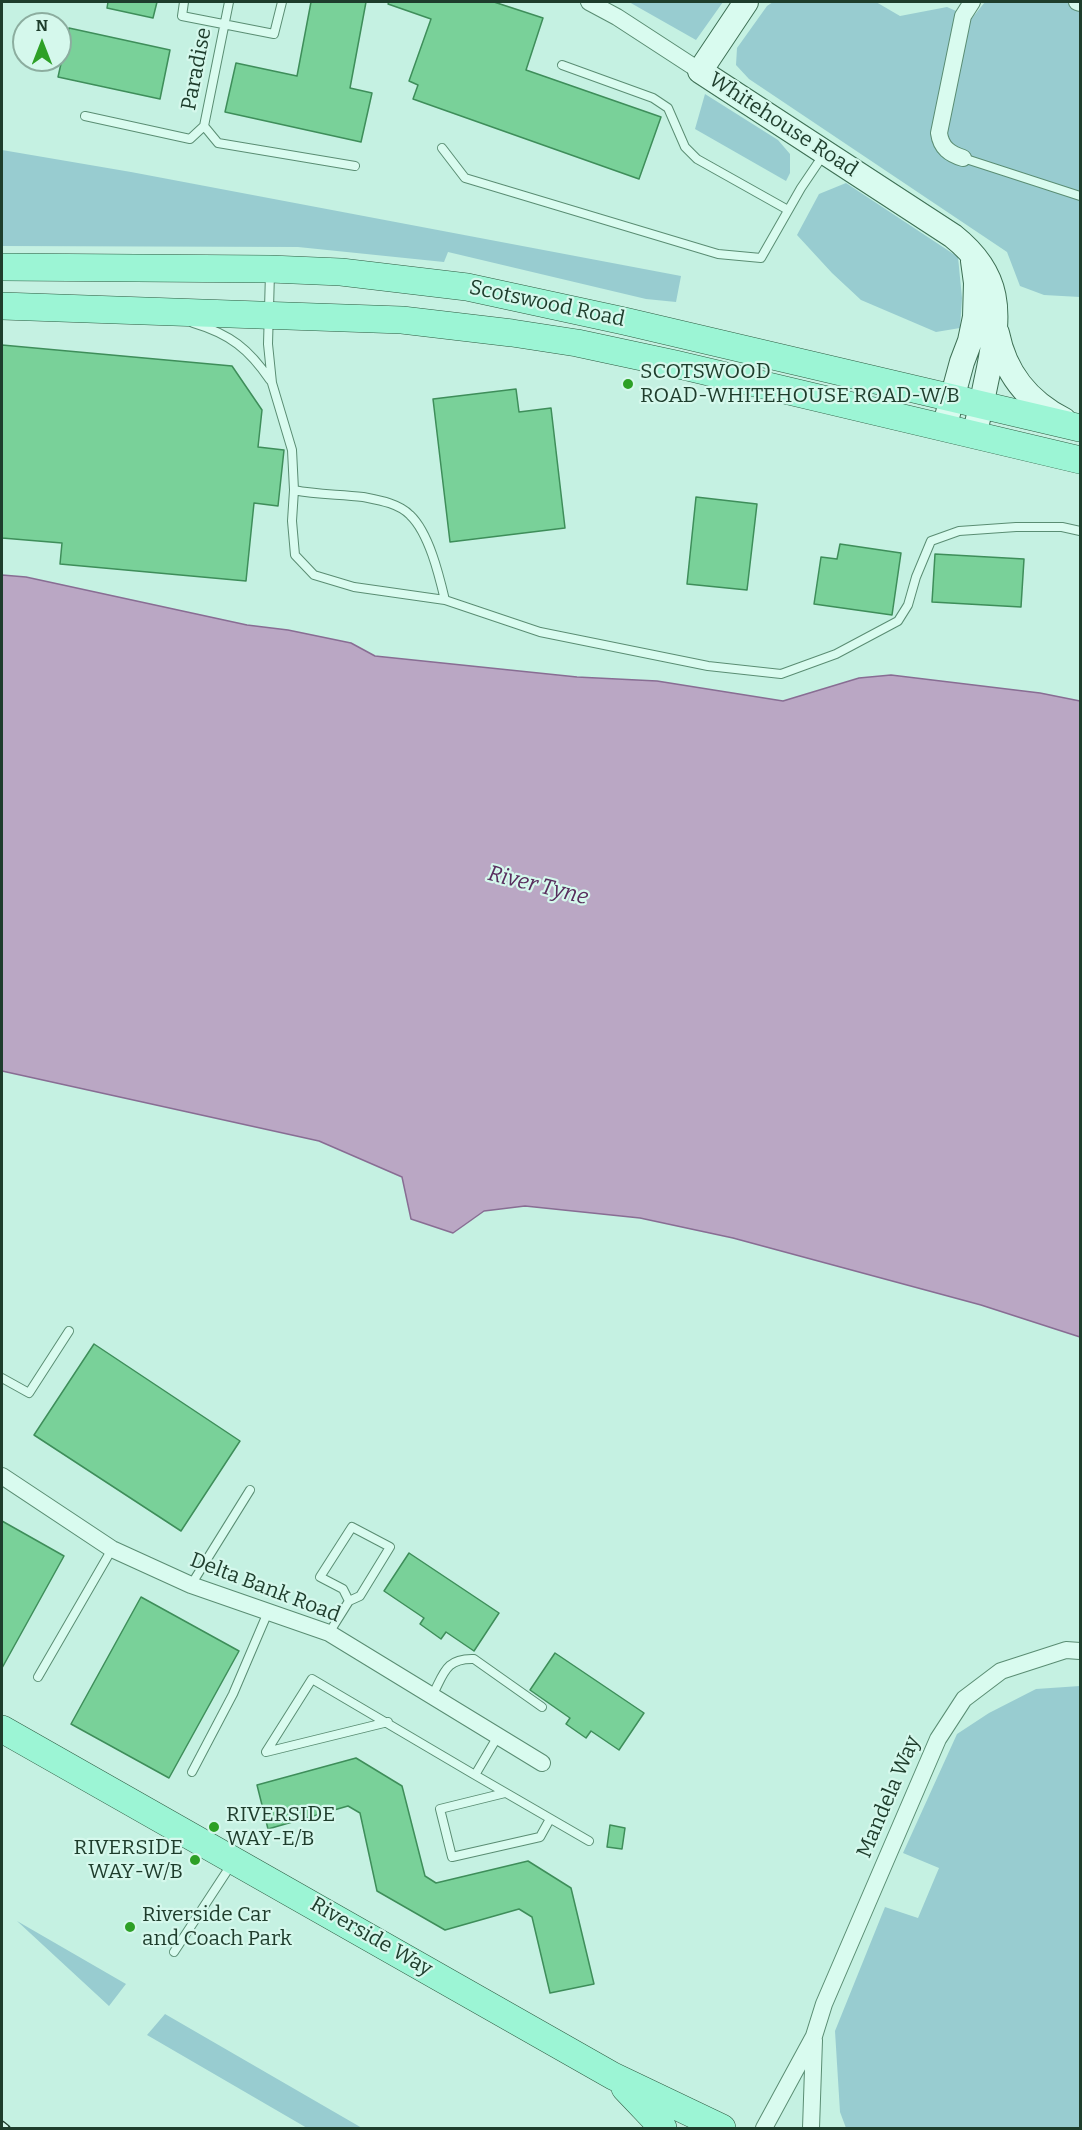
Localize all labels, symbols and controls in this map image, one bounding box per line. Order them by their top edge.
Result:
north arrow [12,12,72,72]
text: N [36,16,48,35]
street label: Paradise [177,25,217,113]
street label: Whitehouse Road [704,67,862,183]
street label: Scotswood Road [467,275,627,333]
place label: SCOTSWOOD ROAD-WHITEHOUSE ROAD-W/B [640,359,960,409]
marker: SCOTSWOOD ROAD-WHITEHOUSE ROAD-W/B [621,377,635,391]
water label: River Tyne [485,861,591,911]
street label: Delta Bank Road [186,1548,344,1628]
street label: Mandela Way [852,1732,926,1862]
place label: RIVERSIDE WAY-E/B [226,1802,335,1852]
marker: RIVERSIDE WAY-E/B [207,1820,221,1834]
place label: RIVERSIDE WAY-W/B [74,1835,183,1885]
marker: RIVERSIDE WAY-W/B [188,1853,202,1867]
street label: Riverside Way [306,1892,436,1982]
place label: Riverside Car and Coach Park [142,1902,292,1952]
marker: Riverside Car and Coach Park [123,1920,137,1934]

